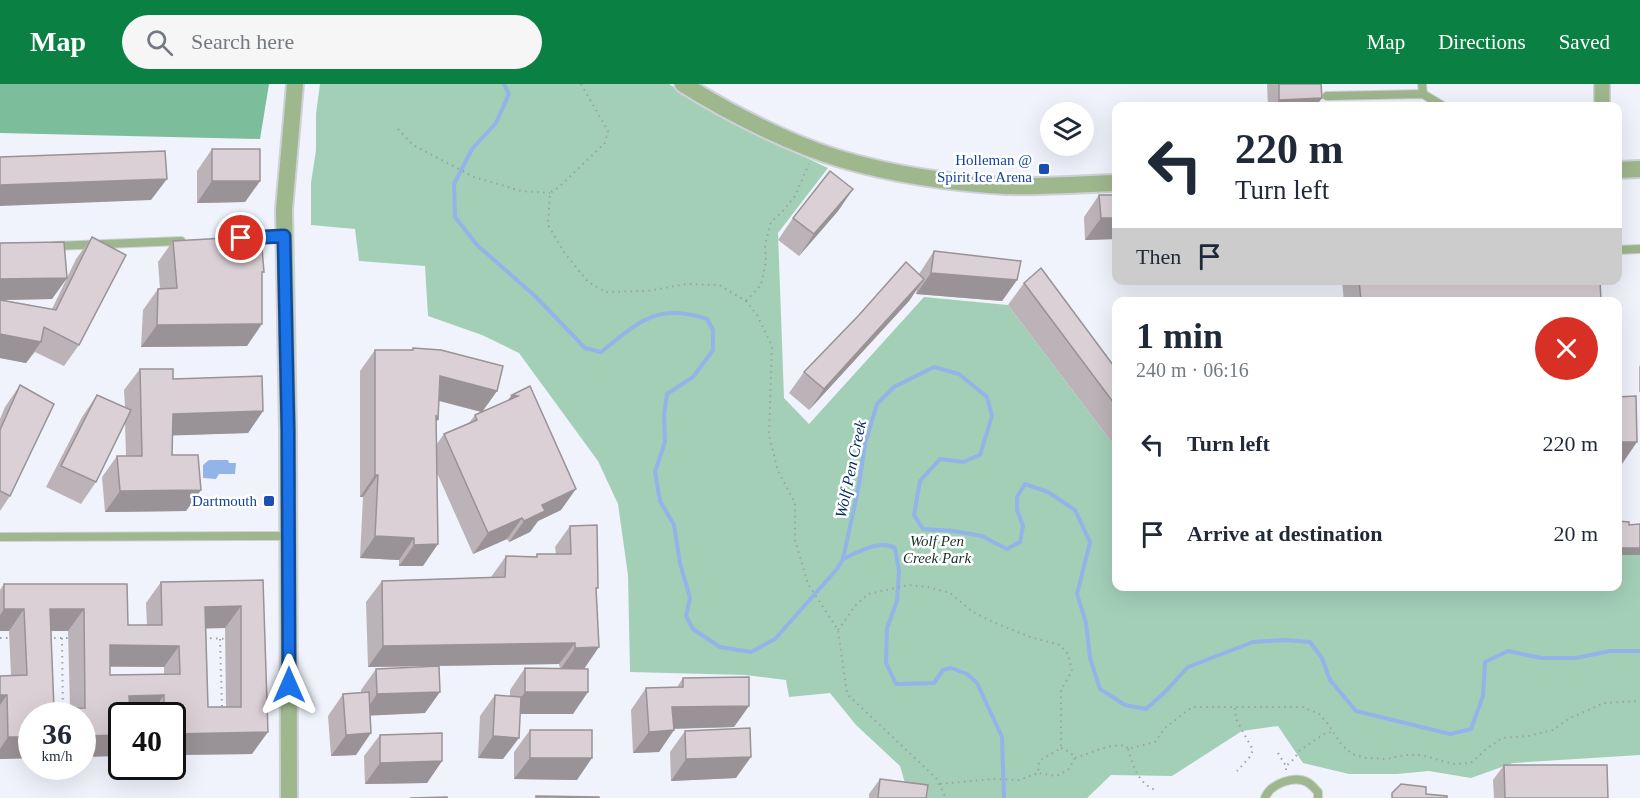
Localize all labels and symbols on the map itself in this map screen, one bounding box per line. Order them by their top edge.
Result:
place label: Holleman @ Spirit Ice Arena [937,152,1032,185]
marker: Holleman @ Spirit Ice Arena [1037,162,1051,176]
pin [215,212,266,263]
water label: Wolf Pen Creek [832,418,870,520]
place label: Dartmouth [192,493,257,509]
marker: Dartmouth [262,494,276,508]
park label: Wolf Pen Creek Park [903,533,971,566]
position arrow [257,653,321,717]
speed limit sign: 40 [108,702,186,780]

